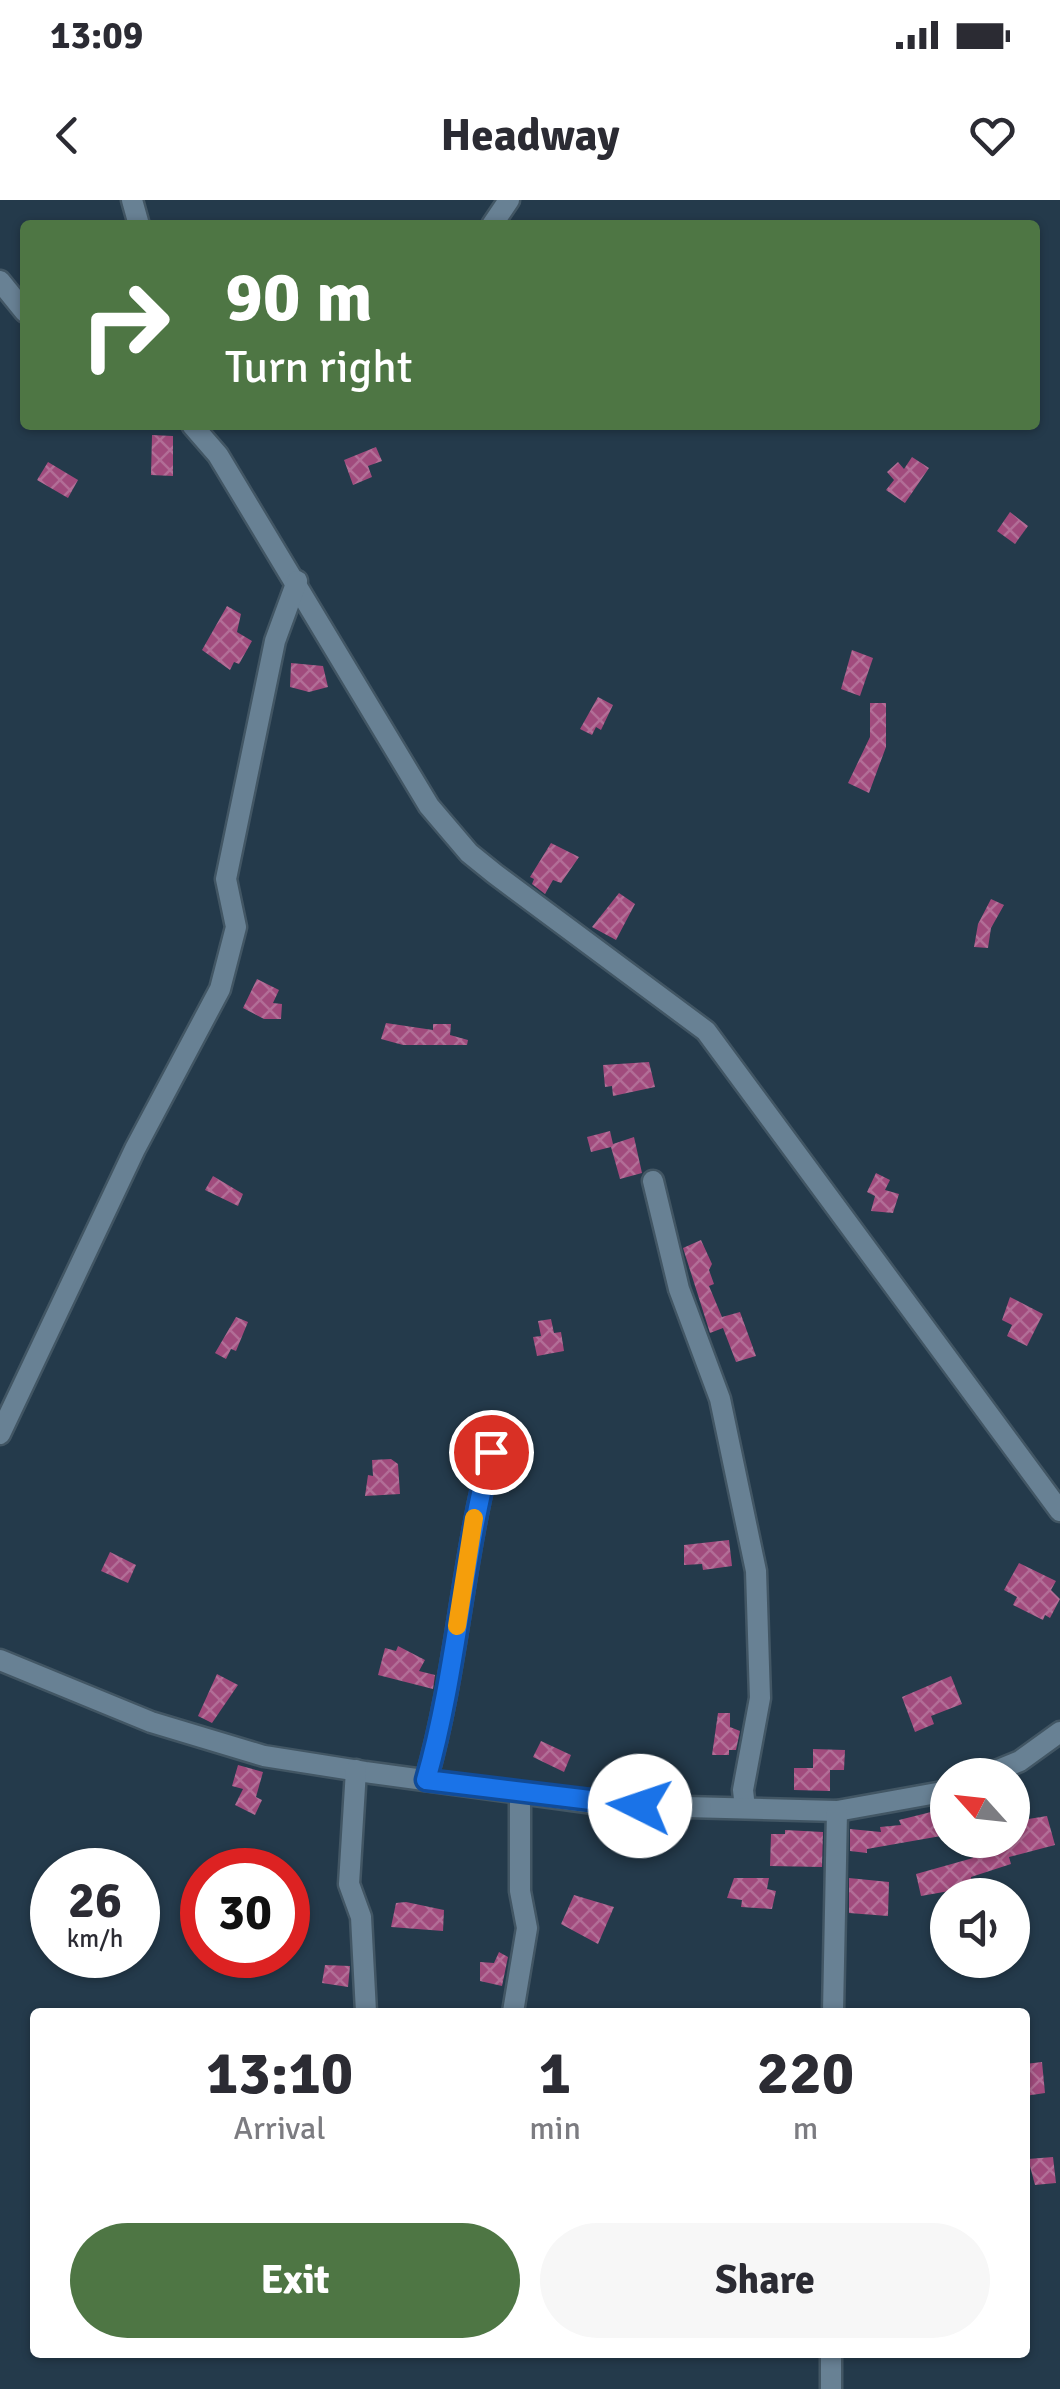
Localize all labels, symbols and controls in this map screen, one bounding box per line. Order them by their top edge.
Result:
text: 13:09 [50,12,143,59]
icon: back [40,108,95,163]
text: Headway [440,108,620,163]
icon: heart [965,108,1020,163]
text: 90 m [225,254,373,340]
icon: right [60,260,190,390]
text: Turn right [225,340,413,395]
pin [449,1410,534,1495]
icon: arrive [464,1425,519,1480]
position arrow [588,1754,692,1858]
north arrow [930,1758,1030,1858]
map controls [930,1758,1030,1978]
speed limit sign: 30 [180,1848,310,1978]
text: 26 [68,1870,122,1932]
button: sound [930,1878,1030,1978]
text: km/h [67,1923,123,1954]
text: 13:10 [206,2037,353,2111]
text: 1 [539,2037,571,2111]
text: 220 [757,2037,854,2111]
text: Arrival [234,2109,326,2148]
text: min [529,2109,581,2148]
text: m [793,2109,818,2148]
button: Exit [70,2223,520,2338]
button: Share [540,2223,990,2338]

